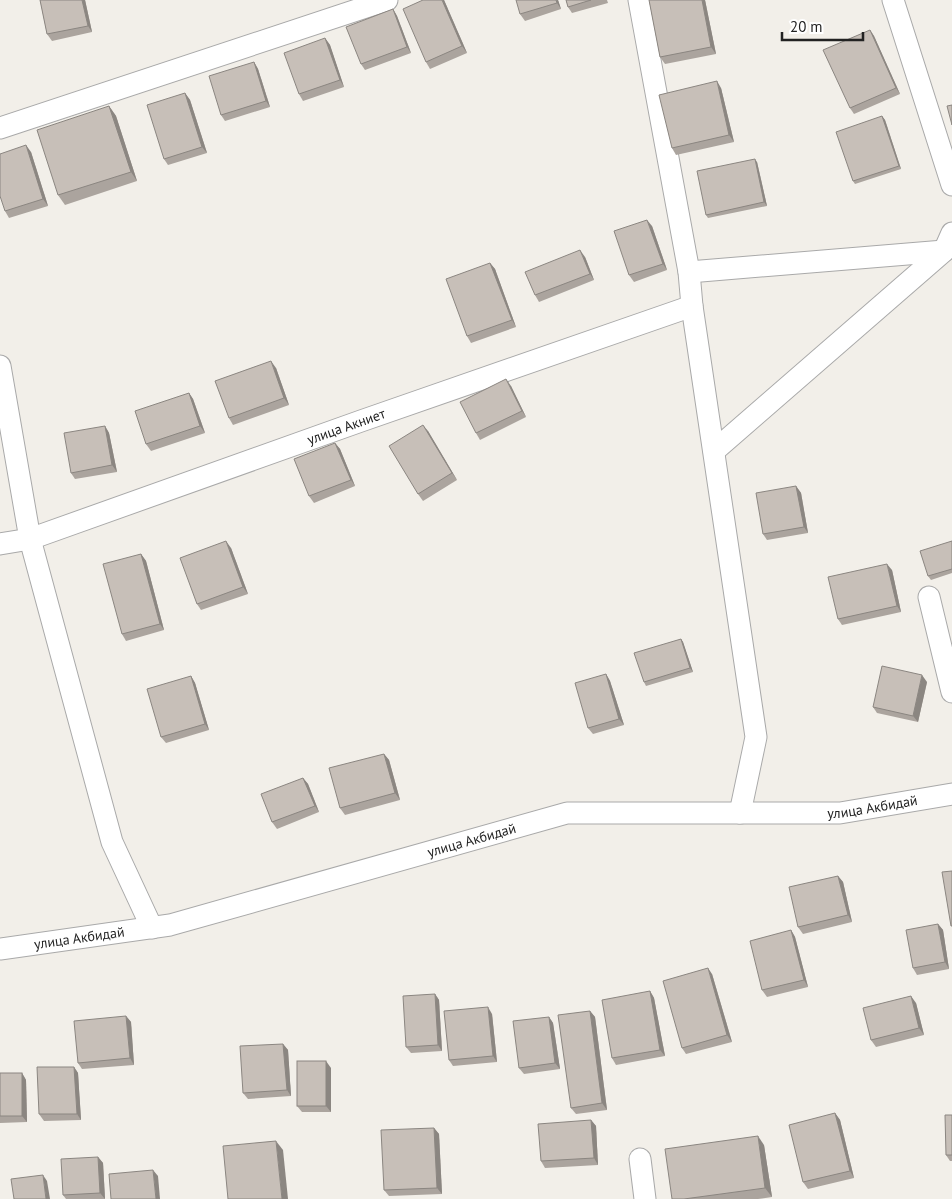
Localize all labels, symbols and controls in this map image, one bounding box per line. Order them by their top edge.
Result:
scale bar [782,10,863,42]
text: 20 m [790,17,823,36]
street label: улица Акниет [305,404,388,449]
street label: улица Акбидай [827,791,919,822]
street label: улица Акбидай [425,819,518,861]
street label: улица Акбидай [33,923,126,953]

